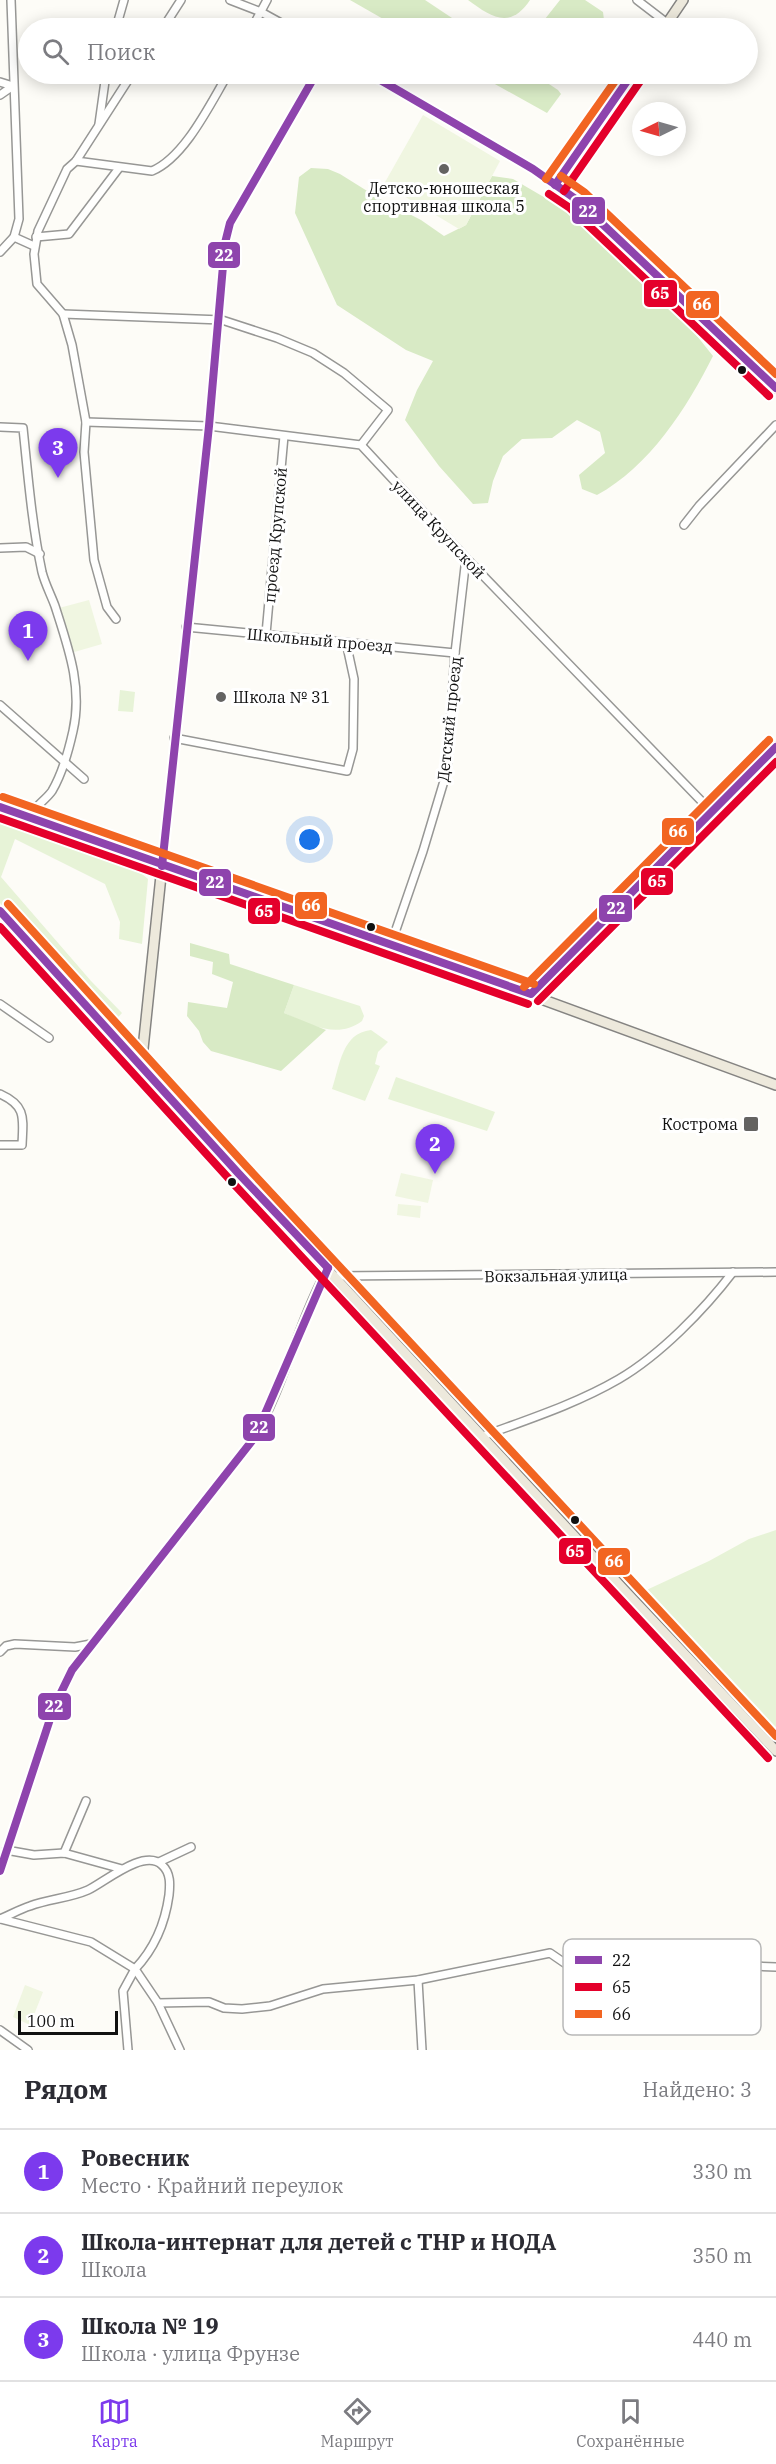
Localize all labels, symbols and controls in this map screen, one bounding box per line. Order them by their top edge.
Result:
search box [18,18,758,84]
icon: search [39,35,72,68]
text: Поиск [87,37,155,66]
north arrow [632,102,686,156]
marker: Детско-юношеская спортивная школа 5 [437,162,451,176]
place label: Детско-юношеская спортивная школа 5 [363,178,525,216]
line badge: 22 [571,196,606,225]
text: 22 [578,201,598,221]
line badge: 22 [207,241,241,269]
text: 22 [214,245,234,265]
line badge: 65 [643,279,678,308]
text: 65 [650,283,670,303]
line badge: 66 [685,290,720,319]
text: 66 [692,294,712,314]
unlabelled marker [736,364,748,376]
pin: 3 [38,428,78,478]
street label: проезд Крупской [259,466,291,604]
street label: улица Крупской [388,475,490,583]
pin: 1 [9,612,48,661]
street label: Школьный проезд [246,624,394,656]
street label: Детский проезд [432,655,466,783]
place label: Школа № 31 [233,687,330,707]
marker: Школа № 31 [214,690,228,704]
line badge: 66 [661,817,695,846]
text: 66 [668,821,688,841]
your location [295,825,324,854]
line badge: 65 [640,867,674,896]
line badge: 22 [198,868,232,897]
text: 65 [647,871,667,891]
text: 22 [205,872,225,892]
line badge: 66 [294,891,328,920]
line badge: 22 [598,894,633,923]
text: 66 [301,895,321,915]
line badge: 65 [247,897,281,925]
text: 22 [606,898,626,918]
text: 65 [254,901,274,921]
unlabelled marker [365,921,377,933]
place label: Кострома [662,1114,738,1134]
marker: Кострома [742,1115,760,1133]
pin: 2 [416,1124,454,1174]
unlabelled marker [226,1176,238,1188]
street label: Вокзальная улица [484,1264,628,1286]
line badge: 22 [242,1413,276,1442]
text: 22 [249,1417,269,1437]
unlabelled marker [569,1514,581,1526]
line badge: 65 [558,1537,592,1565]
text: 65 [565,1541,585,1561]
line badge: 66 [597,1547,631,1576]
text: 66 [604,1551,624,1571]
line badge: 22 [37,1692,72,1721]
text: 22 [44,1696,64,1716]
legend [563,1939,761,2035]
text: 22 [612,1950,631,1970]
text: 65 [612,1977,631,1997]
text: 66 [612,2004,631,2024]
scale bar [18,2008,118,2036]
text: 100 m [27,2011,75,2031]
text: Рядом [24,2072,108,2106]
text: Найдено: 3 [643,2076,752,2103]
text: Ровесник [81,2143,189,2172]
text: 1 [38,2158,50,2185]
text: 330 m [692,2158,752,2185]
text: Место · Крайний переулок [81,2172,343,2199]
text: Школа-интернат для детей с ТНР и НОДА [81,2227,556,2256]
text: 2 [38,2242,50,2269]
text: 350 m [692,2242,752,2269]
text: Школа [81,2256,147,2283]
text: Школа № 19 [81,2311,219,2340]
text: 3 [38,2326,50,2353]
text: 440 m [692,2326,752,2353]
text: Школа · улица Фрунзе [81,2340,300,2367]
tab: Карта [91,2395,138,2451]
tab: Маршрут [320,2395,394,2451]
tab: Сохранённые [576,2395,685,2451]

